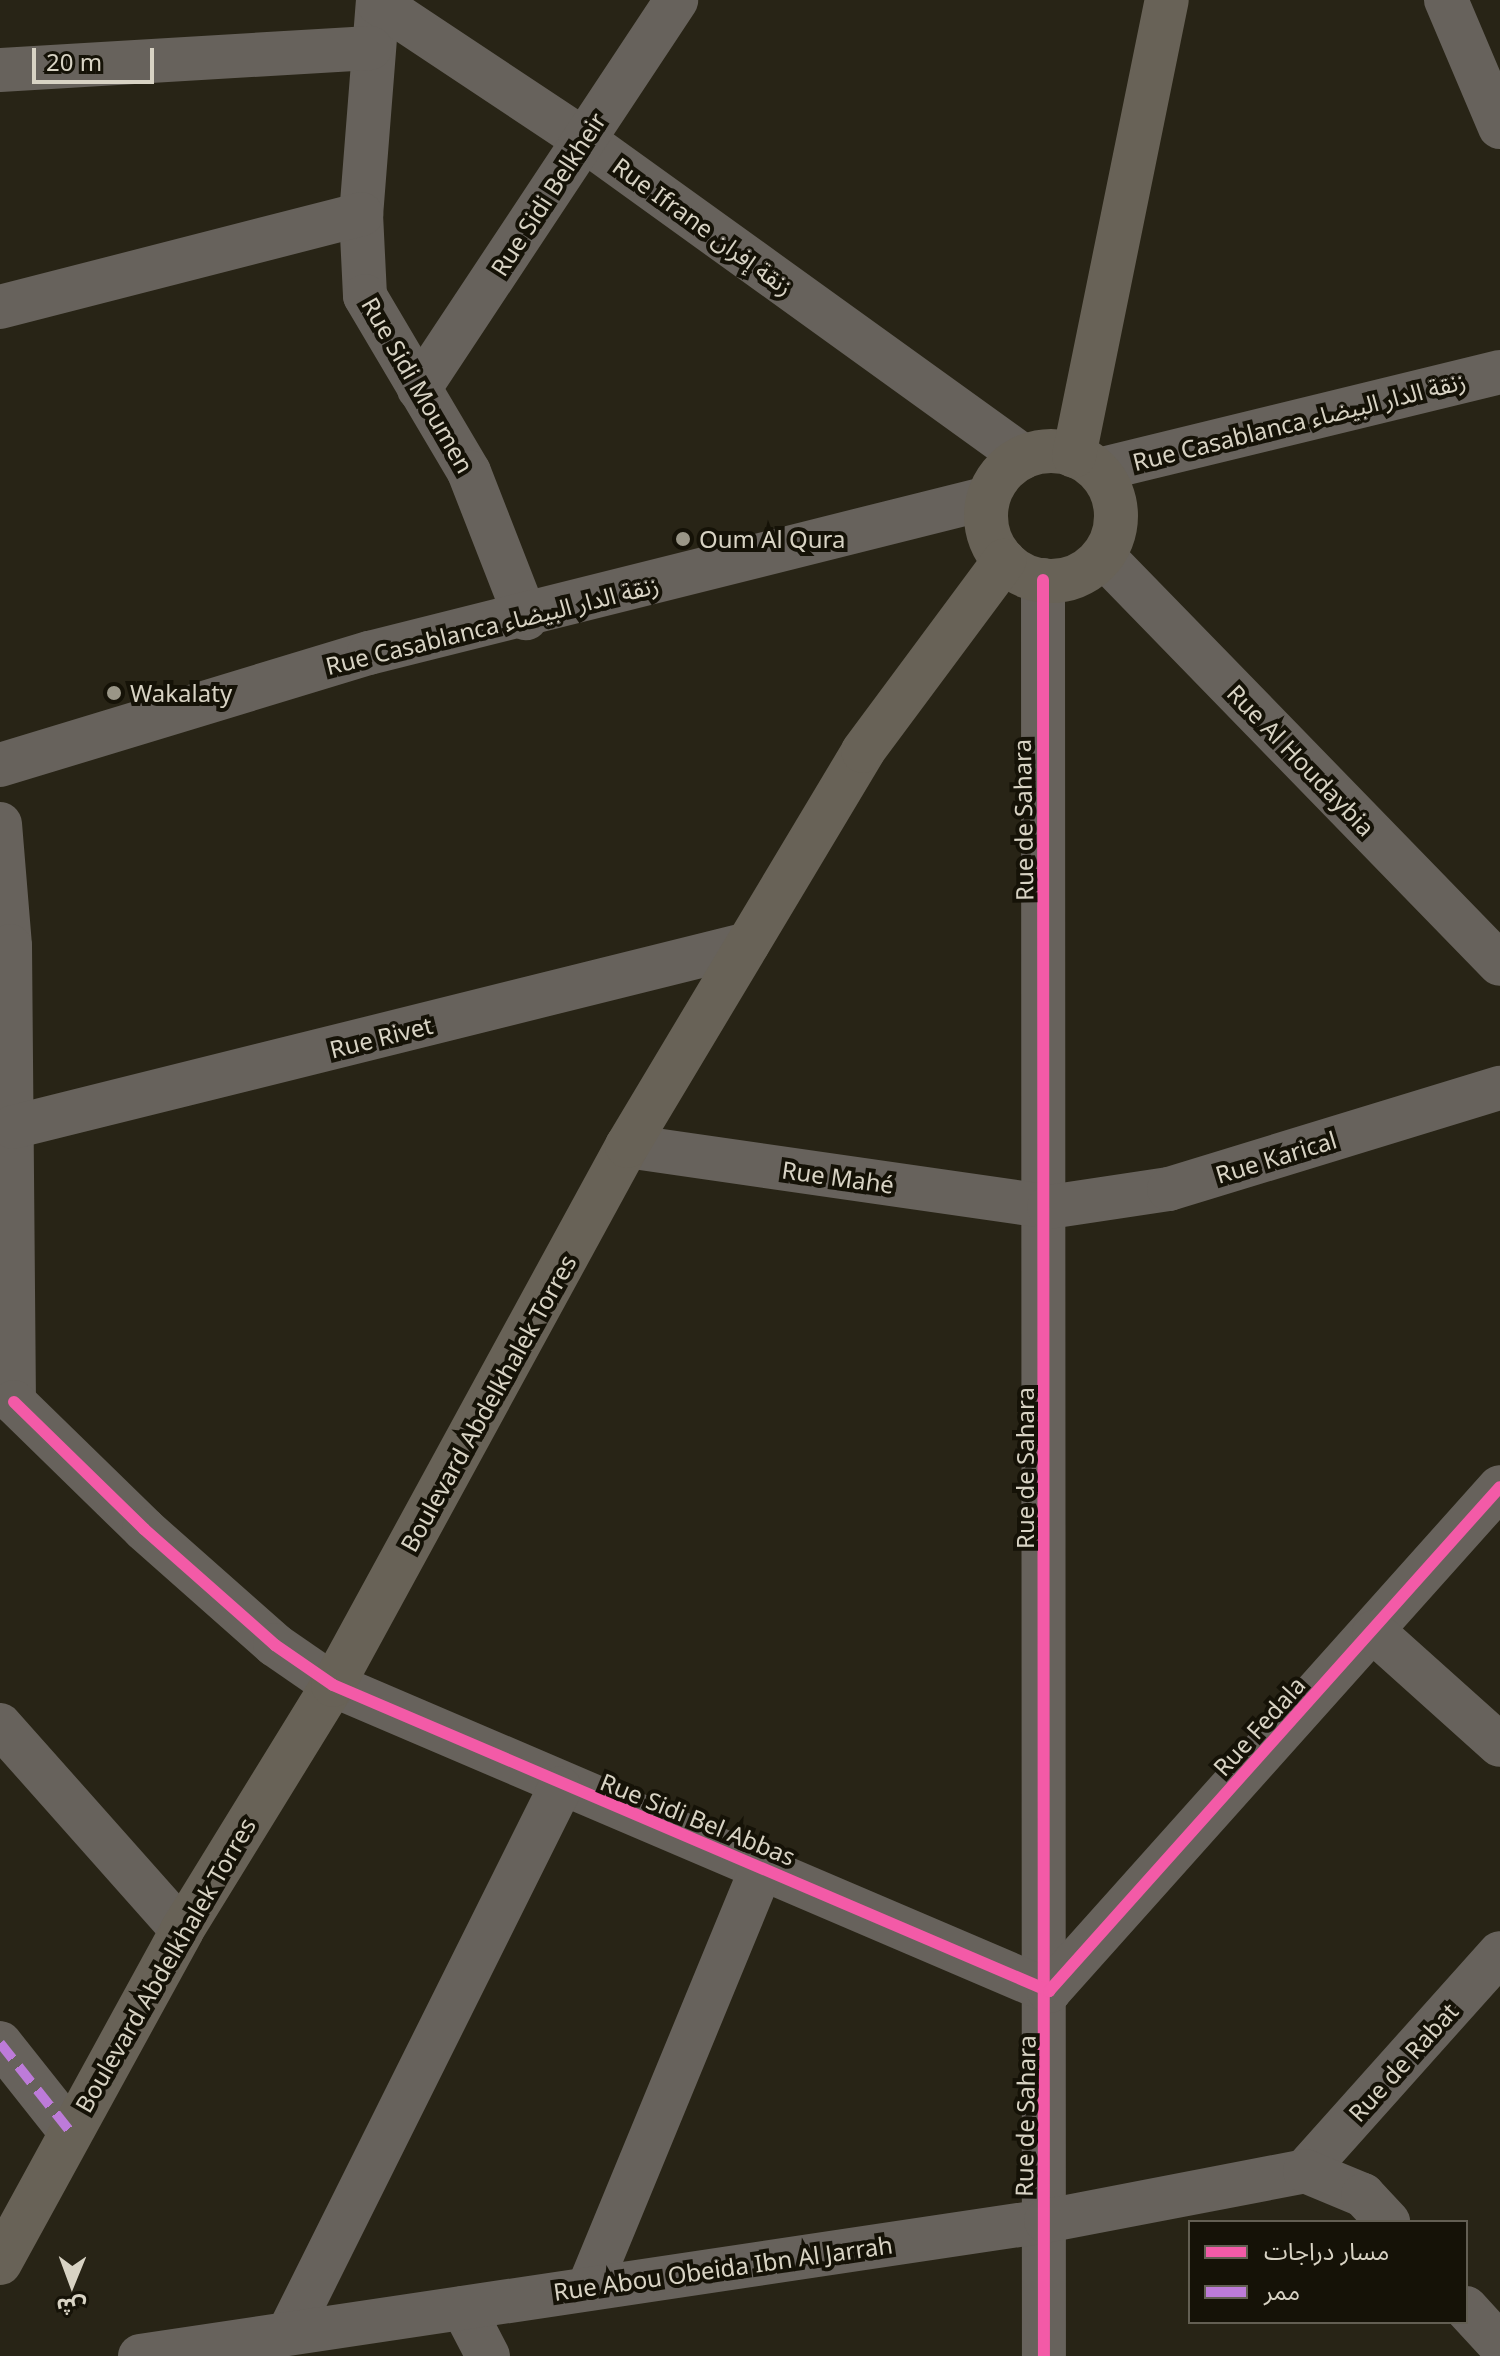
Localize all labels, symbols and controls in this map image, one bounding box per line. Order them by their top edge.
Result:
scale bar [36,32,158,82]
text: 20 m [46,45,102,78]
street label: Rue Sidi Belkheir [485,107,611,281]
street label: Rue Ifrane زنقة إفران [607,151,799,301]
street label: Rue Sidi Moumen [356,292,480,478]
street label: Rue Casablanca زنقة الدار البيضاء [1130,366,1468,476]
place label: Oum Al Qura [699,525,845,553]
marker: Oum Al Qura [674,530,692,548]
street label: Rue Casablanca زنقة الدار البيضاء [323,570,661,680]
street label: Rue Al Houdaybia [1221,678,1381,842]
place label: Wakalaty [130,679,232,707]
marker: Wakalaty [105,684,123,702]
street label: Rue de Sahara [1007,739,1039,901]
street label: Rue Rivet [327,1010,435,1064]
street label: Rue Karical [1212,1125,1340,1189]
street label: Rue Mahé [780,1155,896,1199]
street label: Boulevard Abdelkhalek Torres [394,1249,582,1557]
street label: Rue de Sahara [1011,1387,1039,1549]
street label: Rue Fedala [1207,1671,1311,1781]
street label: Rue Sidi Bel Abbas [596,1767,800,1871]
street label: Boulevard Abdelkhalek Torres [69,1813,261,2117]
street label: Rue de Rabat [1342,1997,1464,2127]
street label: Rue de Sahara [1009,2035,1041,2197]
legend [1188,2220,1468,2324]
street label: Rue Abou Obeida Ibn Al Jarrah [552,2230,894,2306]
text: مسار دراجات [1264,2234,1389,2267]
north arrow [32,2244,112,2324]
text: ممر [1264,2274,1300,2307]
text: ش [56,2293,87,2323]

